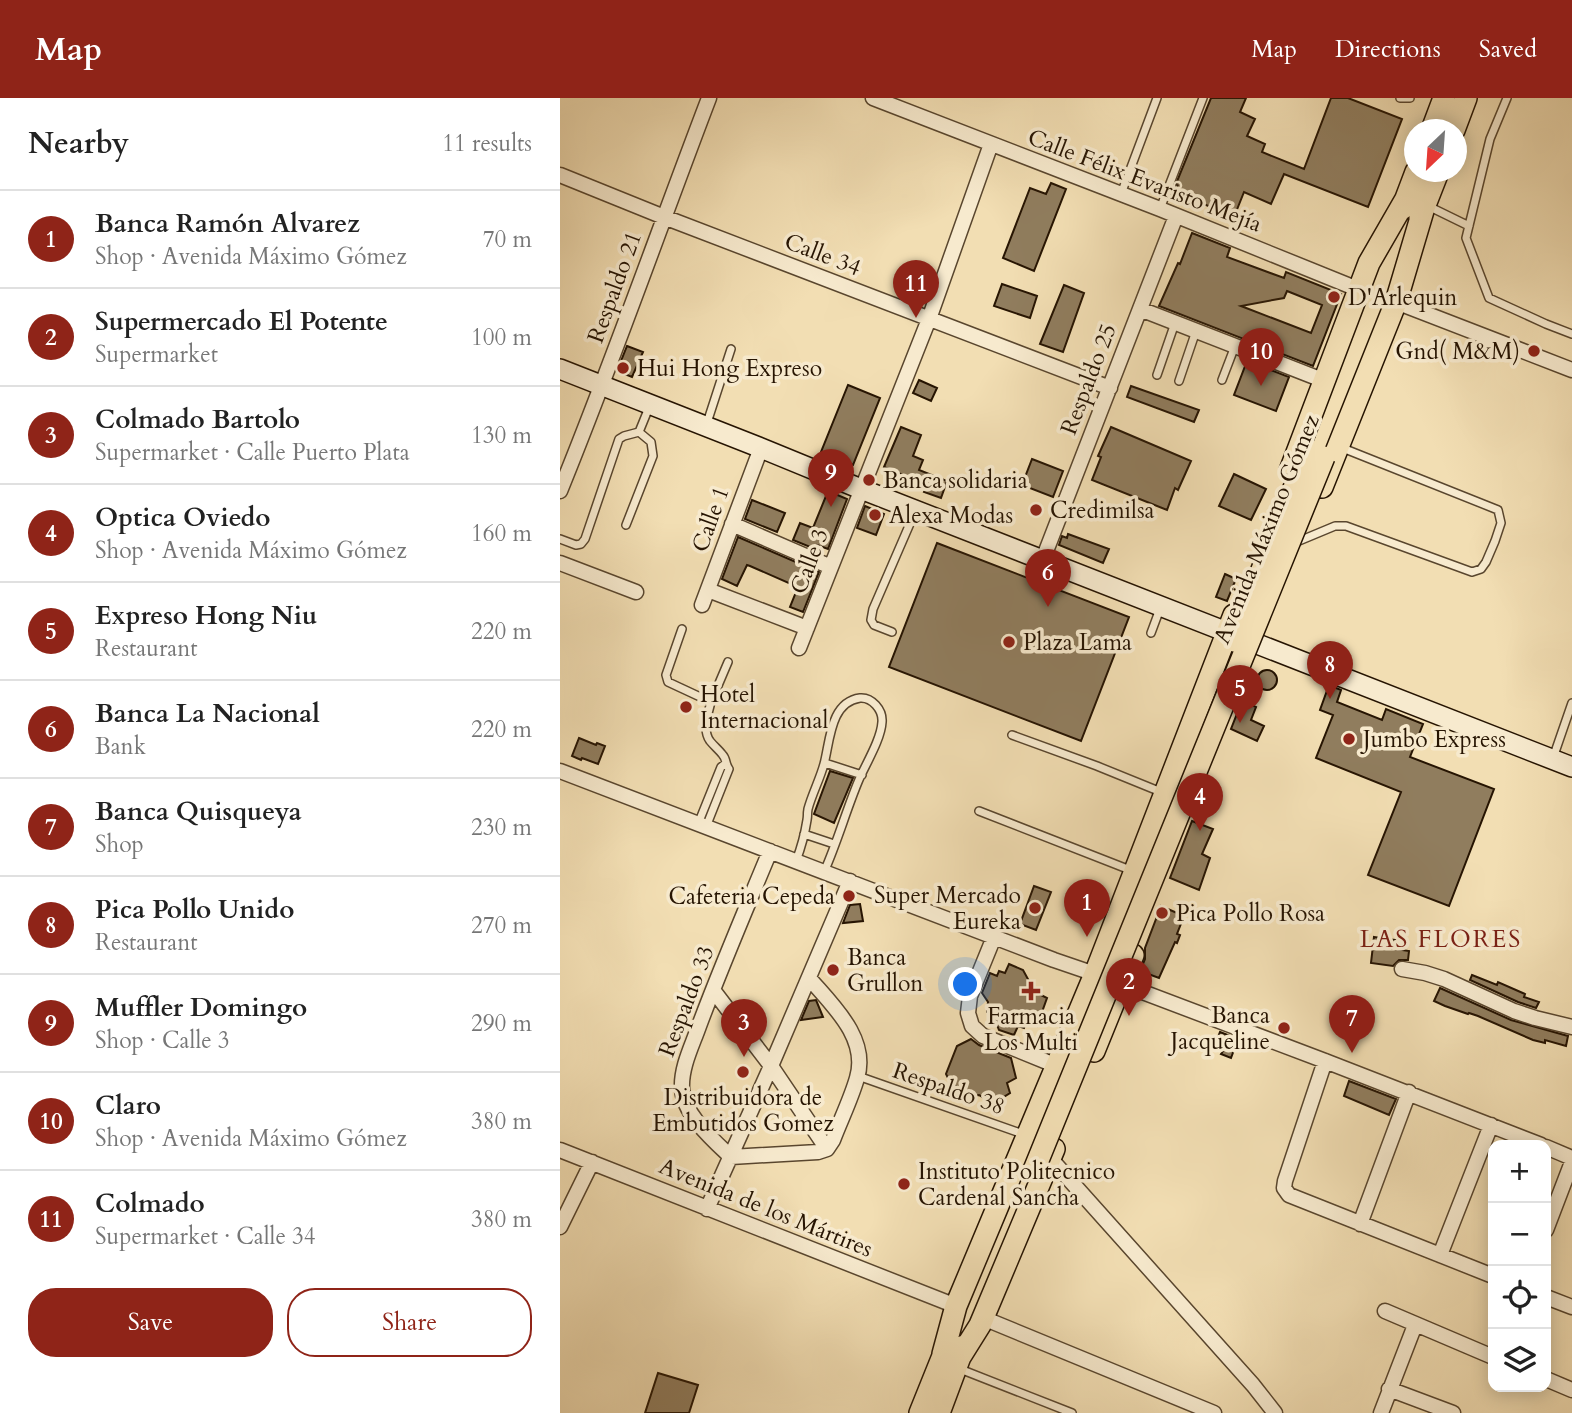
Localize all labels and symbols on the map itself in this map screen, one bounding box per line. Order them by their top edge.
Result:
north arrow [1404,119,1467,182]
street label: Calle Félix Evaristo Mejía [1023,121,1266,239]
street label: Calle 34 [780,226,866,283]
street label: Respaldo 21 [580,227,649,347]
pin: 11 [893,260,939,318]
place label: D'Arlequin [1348,282,1457,313]
marker: D'Arlequin [1326,289,1342,305]
street label: Respaldo 25 [1053,319,1124,439]
pin: 10 [1238,328,1284,386]
place label: Gnd( M&M) [1395,336,1520,367]
marker: Gnd( M&M) [1526,343,1542,359]
place label: Hui Hong Expreso [637,353,822,384]
marker: Hui Hong Expreso [615,360,631,376]
street label: Avenida Máximo Gómez [1206,410,1327,648]
pin: 9 [808,449,854,507]
place label: Banca solidaria [883,465,1028,496]
marker: Banca solidaria [861,472,877,488]
street label: Calle 1 [684,482,737,556]
place label: Credimilsa [1050,495,1155,526]
place label: Alexa Modas [889,500,1013,531]
marker: Credimilsa [1028,502,1044,518]
marker: Alexa Modas [867,507,883,523]
street label: Calle 3 [783,524,836,598]
pin: 6 [1025,549,1071,607]
place label: Plaza Lama [1023,627,1132,658]
marker: Plaza Lama [1001,634,1017,650]
pin: 8 [1307,641,1353,699]
pin: 5 [1217,665,1263,723]
place label: Hotel Internacional [700,679,828,736]
marker: Hotel Internacional [678,699,694,715]
place label: Jumbo Express [1360,724,1506,755]
marker: Jumbo Express [1341,731,1357,747]
pin: 4 [1177,773,1223,831]
pin: 1 [1064,879,1110,937]
place label: Super Mercado Eureka [874,880,1021,937]
place label: Cafeteria Cepeda [668,881,835,912]
marker: Cafeteria Cepeda [841,888,857,904]
place label: Pica Pollo Rosa [1176,898,1325,929]
marker: Super Mercado Eureka [1027,900,1043,916]
marker: Pica Pollo Rosa [1154,905,1170,921]
district label: LAS FLORES [1360,923,1522,956]
street label: Respaldo 33 [651,941,722,1061]
place label: Banca Grullon [847,942,923,999]
pin: 2 [1106,958,1152,1016]
marker: Banca Grullon [825,962,841,978]
your location [948,967,982,1001]
marker: Farmacia Los Multi [1023,983,1039,999]
pin: 7 [1329,995,1375,1053]
pin: 3 [721,999,767,1057]
place label: Banca Jacqueline [1168,1000,1270,1057]
place label: Farmacia Los Multi [984,1001,1078,1058]
marker: Banca Jacqueline [1276,1020,1292,1036]
street label: Respaldo 38 [889,1055,1009,1122]
marker: Distribuidora de Embutidos Gomez [735,1064,751,1080]
place label: Distribuidora de Embutidos Gomez [652,1082,834,1139]
street label: Avenida de los Mártires [654,1150,877,1264]
place label: Instituto Politecnico Cardenal Sancha [918,1156,1115,1213]
marker: Instituto Politecnico Cardenal Sancha [896,1176,912,1192]

